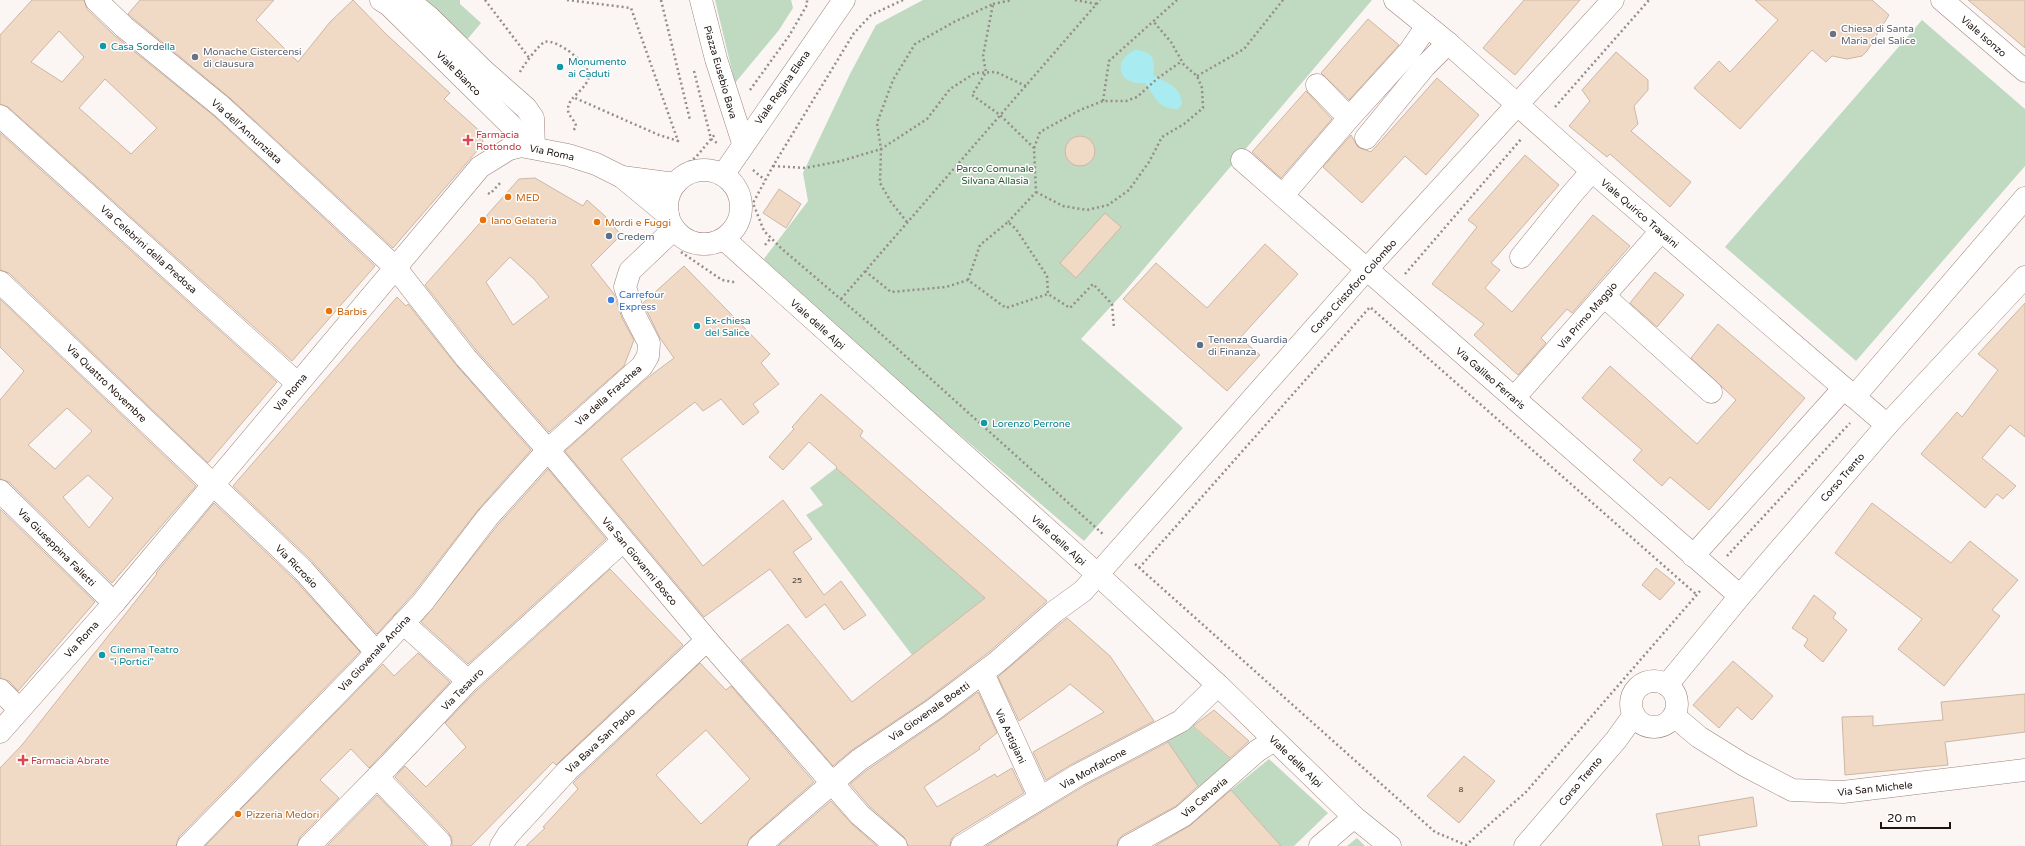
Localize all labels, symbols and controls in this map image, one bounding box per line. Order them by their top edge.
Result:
street label: Viale Isonzo [1958,14,2009,60]
place label: Chiesa di Santa Maria del Salice [1841,23,1916,47]
street label: Piazza Eusebio Bava [701,24,739,120]
marker: Chiesa di Santa Maria del Salice [1828,29,1838,39]
marker: Casa Sordella [98,41,108,51]
place label: Casa Sordella [111,41,175,53]
place label: Monache Cistercensi di clausura [203,46,302,70]
street label: Viale Regina Elena [753,48,813,127]
street label: Viale Bianco [433,49,483,99]
marker: Monache Cistercensi di clausura [190,52,200,62]
place label: Monumento ai Caduti [568,56,626,80]
marker: Monumento ai Caduti [555,62,565,72]
street label: Via dell'Annunziata [209,97,284,167]
place label: Farmacia Rottondo [476,129,521,153]
marker: Farmacia Rottondo [463,135,473,145]
street label: Via Roma [528,142,575,164]
park label: Parco Comunale Silvana Allasia [956,163,1034,187]
street label: Viale Quirico Travaini [1598,177,1681,251]
marker: MED [503,192,513,202]
place label: MED [516,192,540,204]
street label: Via Celebrini della Predosa [98,203,199,296]
marker: Iano Gelateria [478,215,488,225]
place label: Iano Gelateria [491,215,557,227]
marker: Mordi e Fuggi [592,217,602,227]
place label: Mordi e Fuggi [605,217,671,229]
marker: Credem [604,231,614,241]
place label: Credem [617,231,654,243]
street label: Corso Cristoforo Colombo [1308,237,1399,336]
street label: Via Primo Maggio [1555,280,1620,352]
place label: Carrefour Express [619,289,664,313]
marker: Carrefour Express [606,295,616,305]
street label: Viale delle Alpi [787,297,847,352]
marker: Barbis [324,306,334,316]
place label: Barbis [337,306,367,318]
place label: Ex-chiesa del Salice [705,315,751,339]
marker: Ex-chiesa del Salice [692,321,702,331]
place label: Tenenza Guardia di Finanza [1208,334,1288,358]
marker: Tenenza Guardia di Finanza [1195,340,1205,350]
street label: Via Quattro Novembre [64,342,149,425]
street label: Via Galileo Ferraris [1453,345,1528,412]
street label: Via della Fraschea [573,363,644,429]
street label: Via Roma [272,371,310,414]
marker: Lorenzo Perrone [979,418,989,428]
place label: Lorenzo Perrone [992,418,1071,430]
street label: Corso Trento [1818,451,1867,505]
street label: Via Giuseppina Falletti [15,506,98,589]
street label: Viale delle Alpi [1028,513,1088,568]
street label: Via San Giovanni Bosco [599,515,680,608]
street label: Via Ricrosio [273,543,320,591]
house number: 25 [792,576,802,585]
street label: Via Giovenale Ancina [336,613,413,694]
street label: Via Roma [62,619,101,661]
place label: Cinema Teatro "i Portici" [110,644,179,668]
marker: Cinema Teatro "i Portici" [97,650,107,660]
street label: Via Tesauro [439,666,486,713]
street label: Via Giovenale Boetti [887,679,972,744]
street label: Via Bava San Paolo [563,705,638,776]
street label: Via Astigiani [992,707,1028,766]
street label: Viale delle Alpi [1266,733,1325,790]
street label: Via Monfalcone [1058,746,1129,792]
street label: Corso Trento [1557,754,1605,809]
marker: Farmacia Abrate [18,755,28,765]
place label: Farmacia Abrate [31,755,109,767]
street label: Via Cervaria [1179,775,1230,821]
street label: Via San Michele [1837,779,1914,799]
house number: 8 [1458,785,1464,794]
scale bar [1881,804,1950,830]
marker: Pizzeria Medori [233,809,243,819]
place label: Pizzeria Medori [246,809,319,821]
text: 20 m [1887,811,1916,825]

